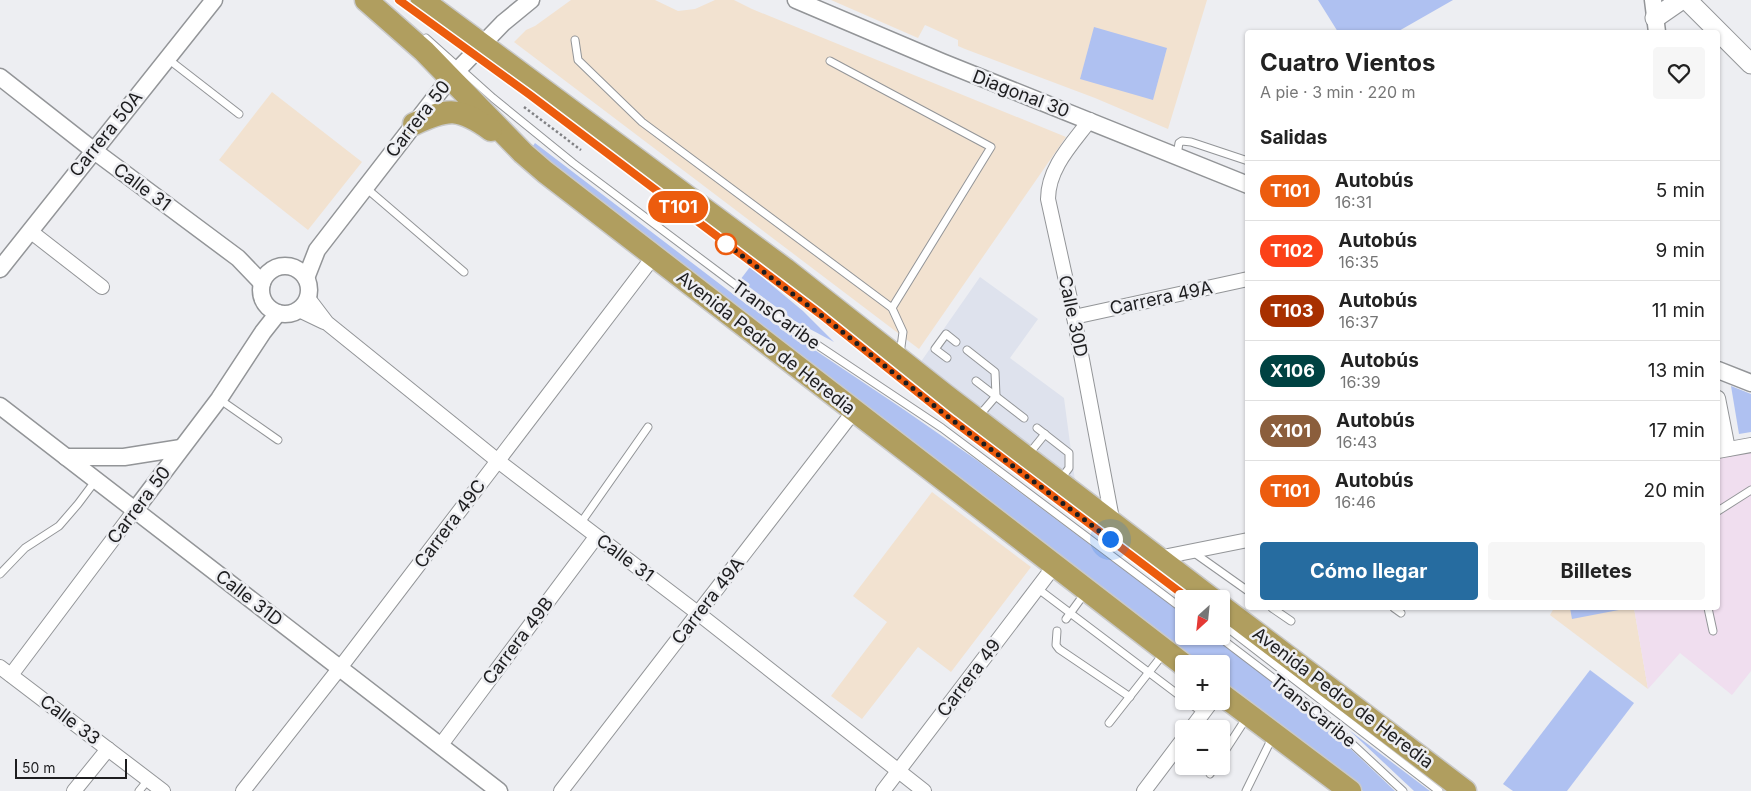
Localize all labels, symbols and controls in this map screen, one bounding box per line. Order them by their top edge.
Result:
button: heart [1653,47,1705,99]
text: Cuatro Vientos [1260,48,1435,77]
street label: Diagonal 30 [970,65,1073,122]
street label: Carrera 50 [381,76,454,161]
text: A pie · 3 min · 220 m [1260,82,1416,102]
street label: Carrera 50A [65,87,146,181]
text: Salidas [1260,126,1327,149]
street label: Calle 31 [110,158,175,215]
text: Autobús [1335,169,1414,192]
text: 5 min [1656,179,1705,202]
text: T101 [1270,180,1310,201]
line badge: T101 [643,191,713,223]
text: 16:31 [1335,192,1372,212]
text: T101 [658,196,698,217]
text: Autobús [1338,229,1417,252]
unlabelled marker [715,233,737,255]
text: 9 min [1655,239,1705,262]
text: T102 [1270,240,1313,261]
text: 16:35 [1338,252,1379,272]
street label: Avenida Pedro de Heredia [673,266,860,419]
street label: Calle 30D [1055,273,1092,359]
street label: TransCaribe [728,276,824,354]
street label: Carrera 49A [1108,276,1214,319]
text: Autobús [1339,289,1417,312]
text: 11 min [1652,299,1705,322]
text: T103 [1270,300,1314,321]
text: 16:37 [1339,312,1379,332]
text: Autobús [1340,349,1419,372]
text: 13 min [1648,359,1705,382]
text: X106 [1270,360,1315,381]
text: 16:39 [1340,372,1381,392]
text: Autobús [1336,409,1415,432]
text: 17 min [1649,419,1705,442]
text: X101 [1270,420,1311,441]
text: 16:43 [1336,432,1377,452]
street label: Carrera 50 [103,462,175,548]
text: Autobús [1335,469,1414,492]
street label: Carrera 49C [410,475,490,572]
text: 20 min [1644,479,1705,502]
text: T101 [1270,480,1310,501]
text: 16:46 [1335,492,1376,512]
your location [1098,527,1123,552]
street label: Calle 31 [593,529,658,586]
button: Cómo llegar [1260,542,1478,600]
button: Billetes [1488,542,1705,600]
street label: Carrera 49A [667,553,748,648]
street label: Calle 31D [212,565,287,630]
north arrow [1175,590,1230,645]
map controls [1175,590,1230,775]
street label: Carrera 49B [478,593,557,688]
street label: Avenida Pedro de Heredia [1249,623,1438,772]
street label: Carrera 49 [933,635,1005,721]
button: + [1175,655,1230,710]
street label: TransCaribe [1266,670,1360,751]
street label: Calle 33 [36,690,104,749]
button: − [1175,720,1230,775]
scale bar [15,756,128,779]
text: 50 m [22,759,56,776]

